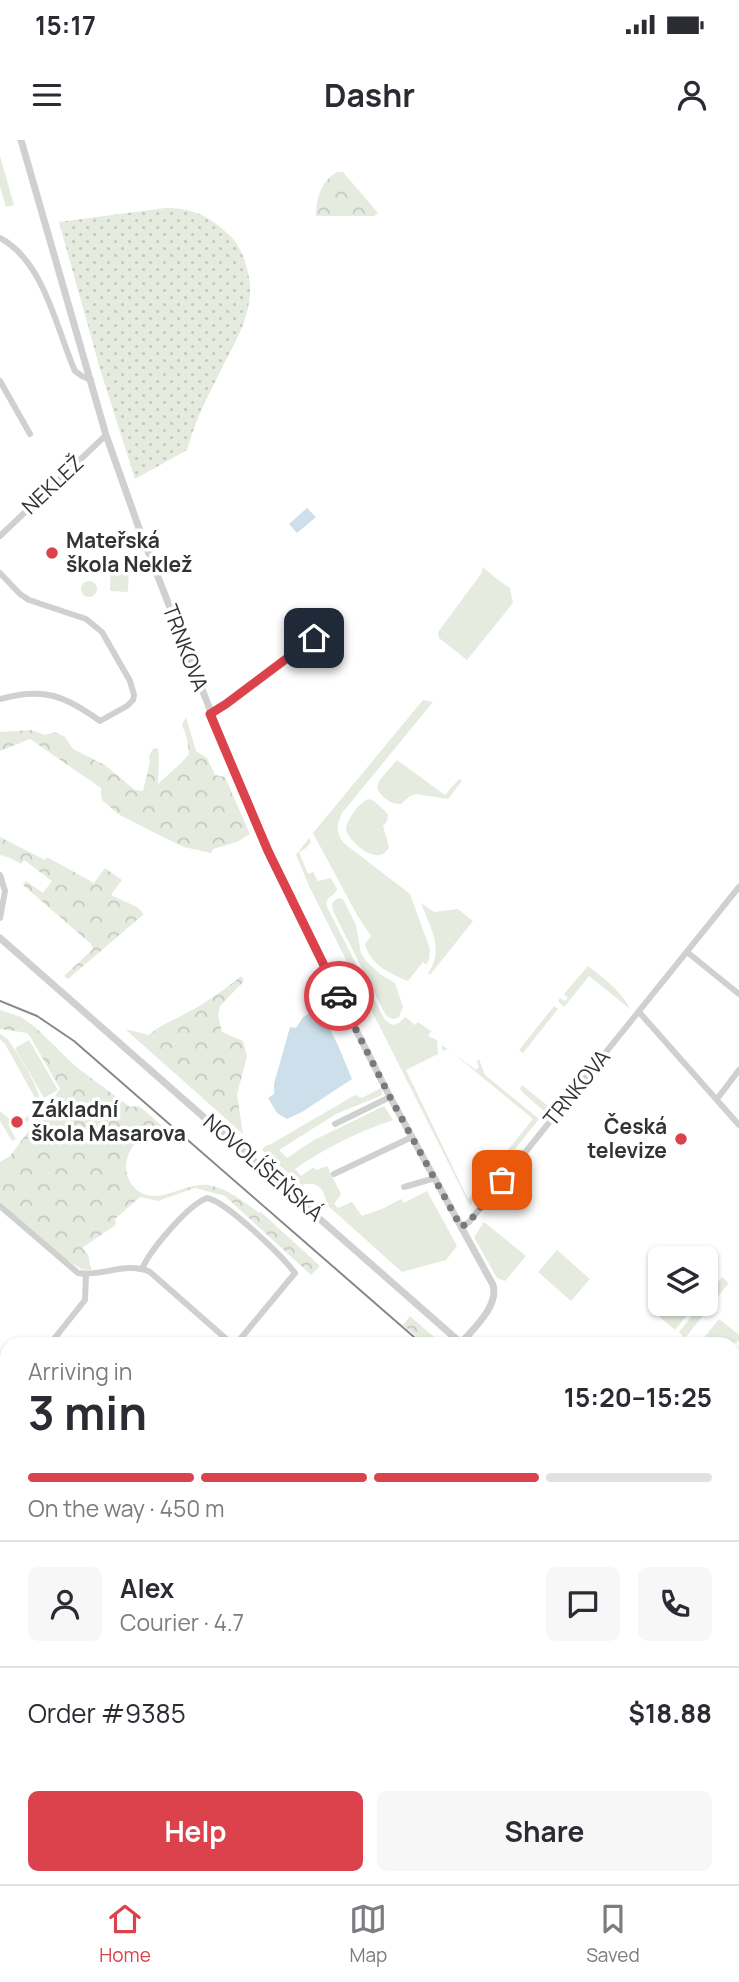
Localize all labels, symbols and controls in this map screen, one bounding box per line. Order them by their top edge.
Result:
text: 15:17 [35,7,96,43]
text: Dashr [324,73,415,117]
icon: menu [28,76,66,114]
icon: person [673,76,711,114]
street label: NEKLEŽ [16,449,89,520]
place label: Mateřská škola Neklež [66,526,192,578]
marker: Mateřská škola Neklež [44,545,60,561]
street label: TRNKOVA [157,600,215,695]
pin [284,608,344,668]
icon: home [295,619,333,657]
courier [304,961,374,1031]
icon: car [320,977,358,1015]
street label: TRNKOVA [537,1043,616,1132]
place label: Základní škola Masarova [31,1095,186,1147]
street label: NOVOLÍŠEŇSKÁ [198,1107,329,1227]
place label: Česká televize [587,1112,667,1164]
marker: Základní škola Masarova [9,1114,25,1130]
marker: Česká televize [673,1131,689,1147]
pin [472,1150,532,1210]
icon: bag [483,1161,521,1199]
map controls [648,1246,718,1316]
button: layers [648,1246,718,1316]
text: Arriving in [28,1355,133,1387]
text: 15:20–15:25 [564,1379,712,1415]
text: 3 min [28,1381,147,1444]
text: On the way · 450 m [28,1492,224,1524]
button: person [28,1567,102,1641]
button: chat [546,1567,620,1641]
button: phone [638,1567,712,1641]
text: Alex [120,1570,174,1606]
text: Courier · 4.7 [120,1606,244,1638]
text: Order #9385 [28,1695,186,1731]
text: $18.88 [629,1695,712,1731]
button: Help [28,1791,363,1871]
button: Share [377,1791,712,1871]
tab: Home [99,1900,151,1968]
tab: Map [349,1900,387,1968]
tab: Saved [586,1900,640,1968]

